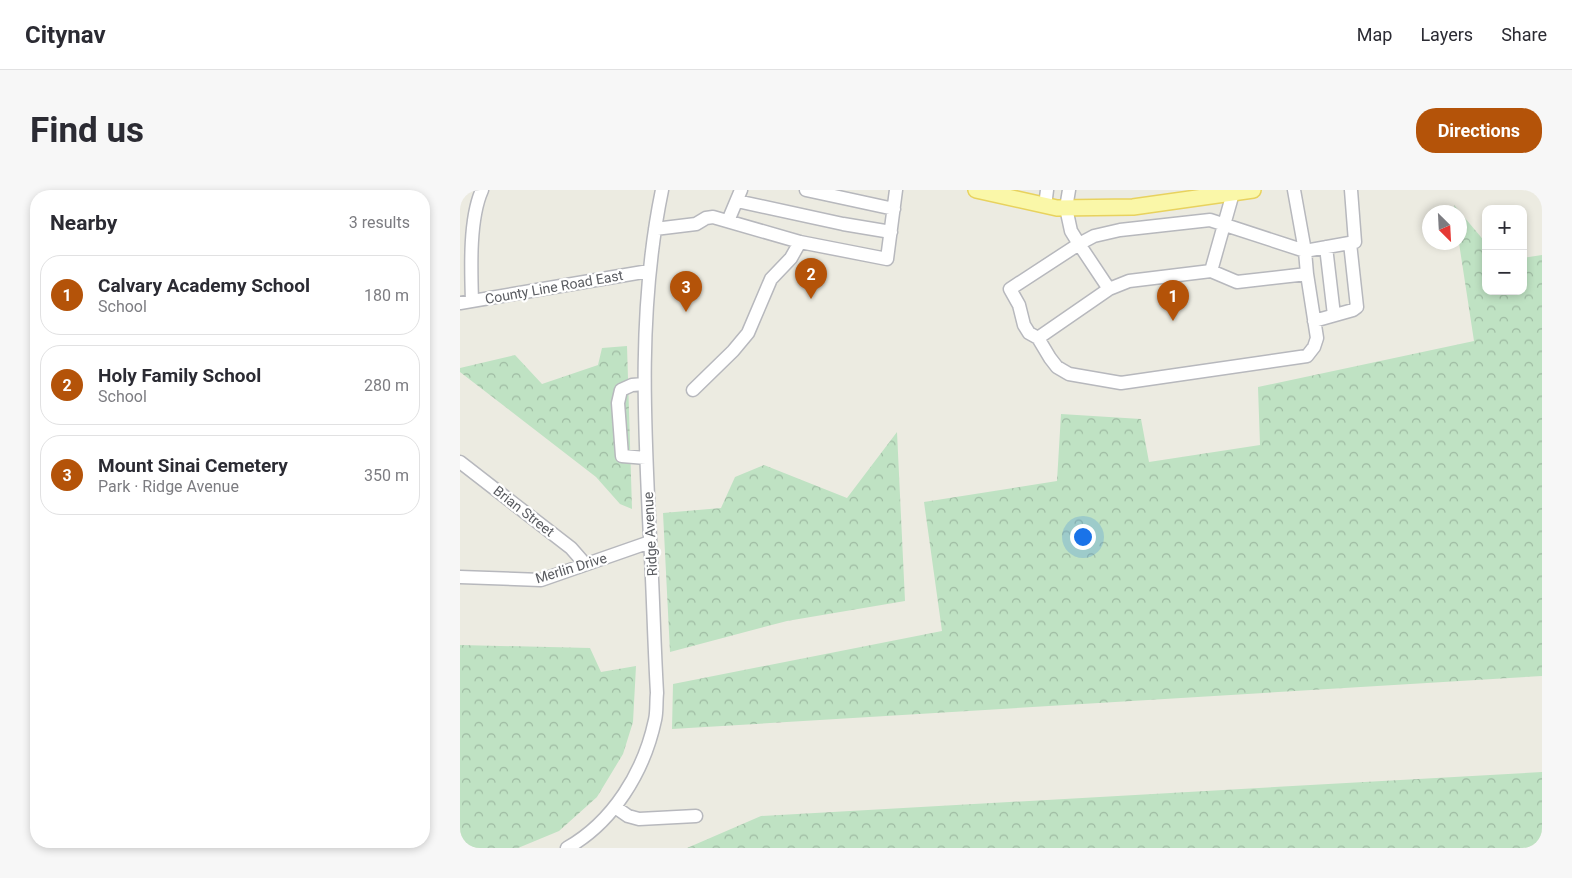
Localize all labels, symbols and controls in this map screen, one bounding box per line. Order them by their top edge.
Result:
text: Citynav [25,21,106,49]
text: Map [1357,24,1392,45]
text: Layers [1420,24,1473,45]
text: Share [1501,24,1547,45]
button: Directions [1416,108,1542,153]
text: Find us [30,110,144,151]
north arrow [1422,205,1467,250]
map controls [1482,205,1527,295]
button: + [1482,205,1527,250]
text: Nearby [50,211,117,235]
text: 3 results [349,213,410,232]
button: − [1482,250,1527,295]
pin: 2 [795,258,827,299]
street label: County Line Road East [484,267,625,307]
pin: 3 [670,271,702,312]
text: Calvary Academy School [98,274,310,297]
pin: 1 [1157,280,1189,321]
text: 1 [62,286,72,305]
text: 180 m [364,286,409,305]
text: School [98,297,147,316]
text: Holy Family School [98,364,261,387]
text: 2 [62,376,72,395]
text: 280 m [364,376,409,395]
text: School [98,387,147,406]
text: Mount Sinai Cemetery [98,454,288,477]
text: 3 [62,466,72,485]
text: 350 m [364,466,409,485]
text: Park · Ridge Avenue [98,477,239,496]
street label: Brian Street [490,482,558,540]
street label: Ridge Avenue [640,491,660,577]
your location [1070,524,1096,550]
street label: Merlin Drive [533,550,609,586]

